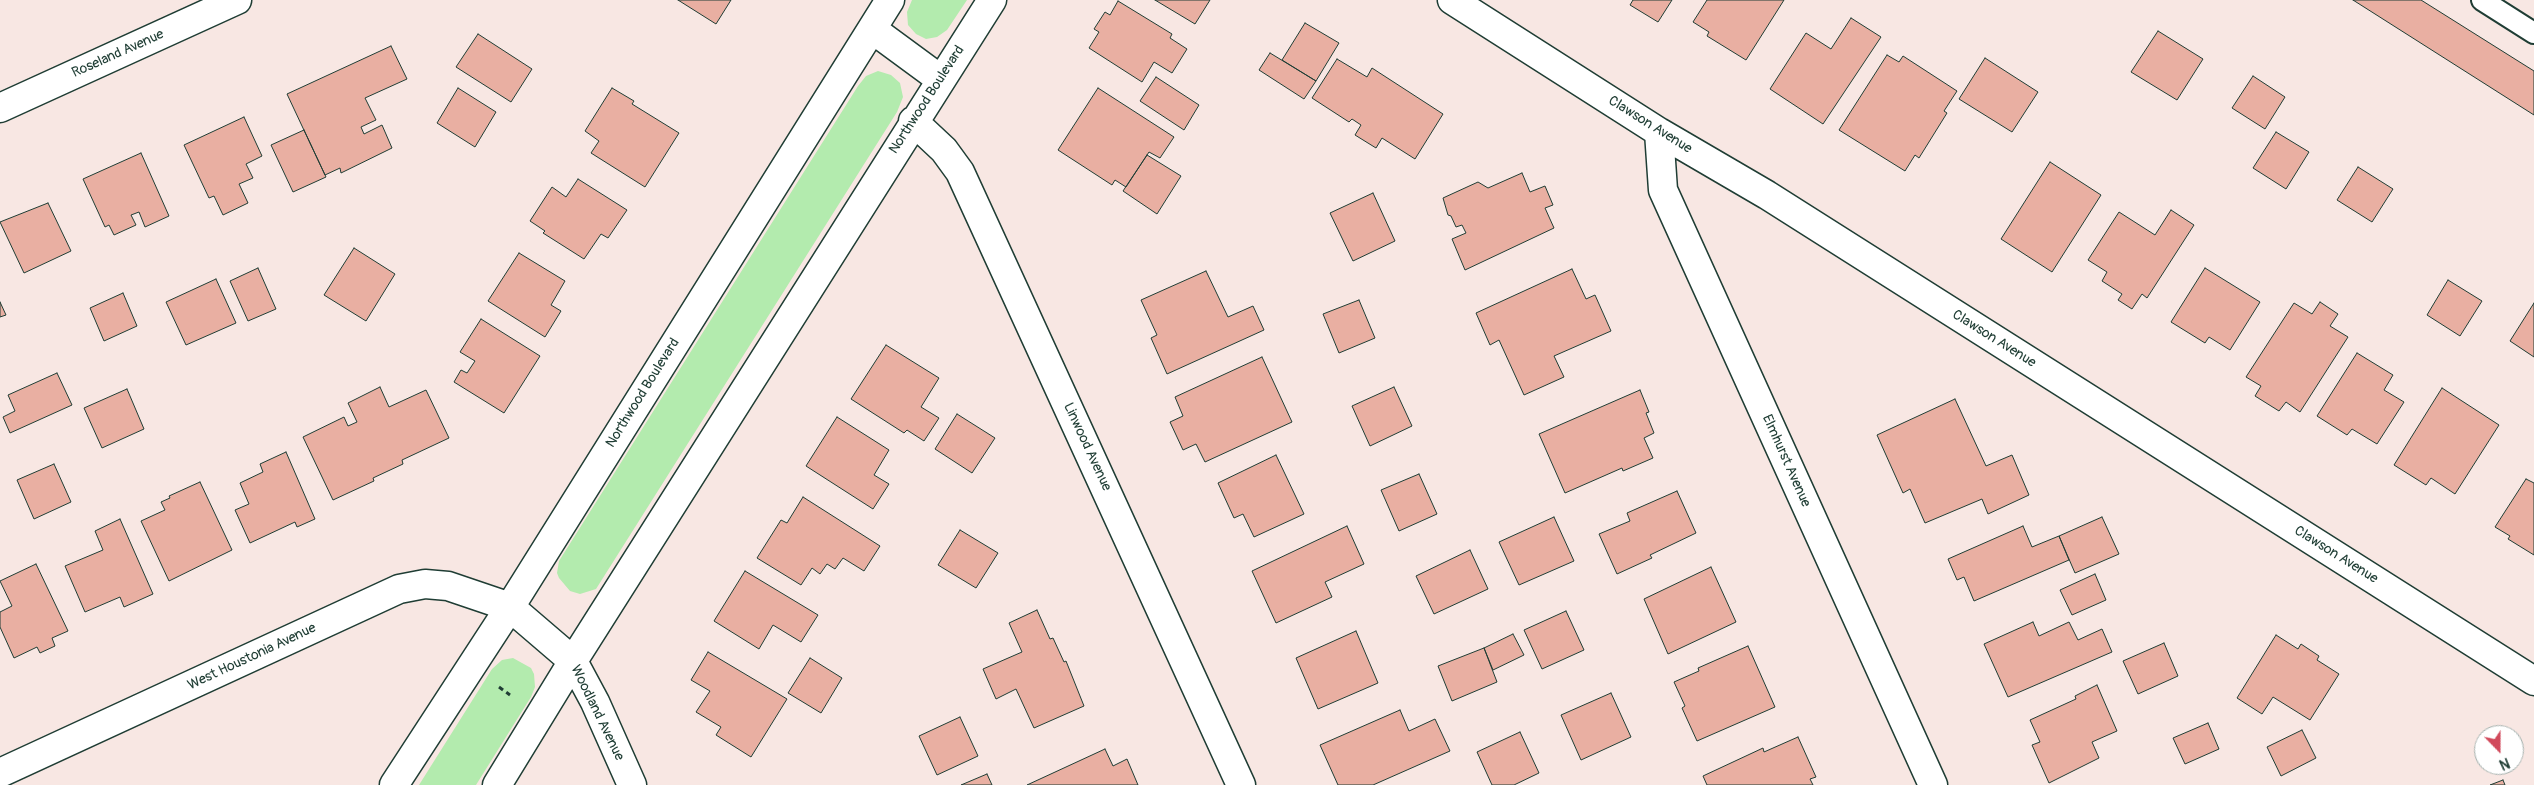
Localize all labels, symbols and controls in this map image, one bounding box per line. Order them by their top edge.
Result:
street label: Roseland Avenue [69,26,167,82]
street label: Northwood Boulevard [886,43,968,157]
street label: Clawson Avenue [1605,93,1695,157]
street label: Clawson Avenue [1949,307,2039,371]
street label: Northwood Boulevard [603,335,683,451]
street label: Linwood Avenue [1059,400,1115,494]
street label: Elmhurst Avenue [1758,412,1814,510]
street label: Clawson Avenue [2291,523,2381,587]
street label: West Houstonia Avenue [185,620,319,694]
street label: Woodland Avenue [567,663,627,763]
north arrow [2474,725,2524,775]
text: N [2497,754,2512,773]

